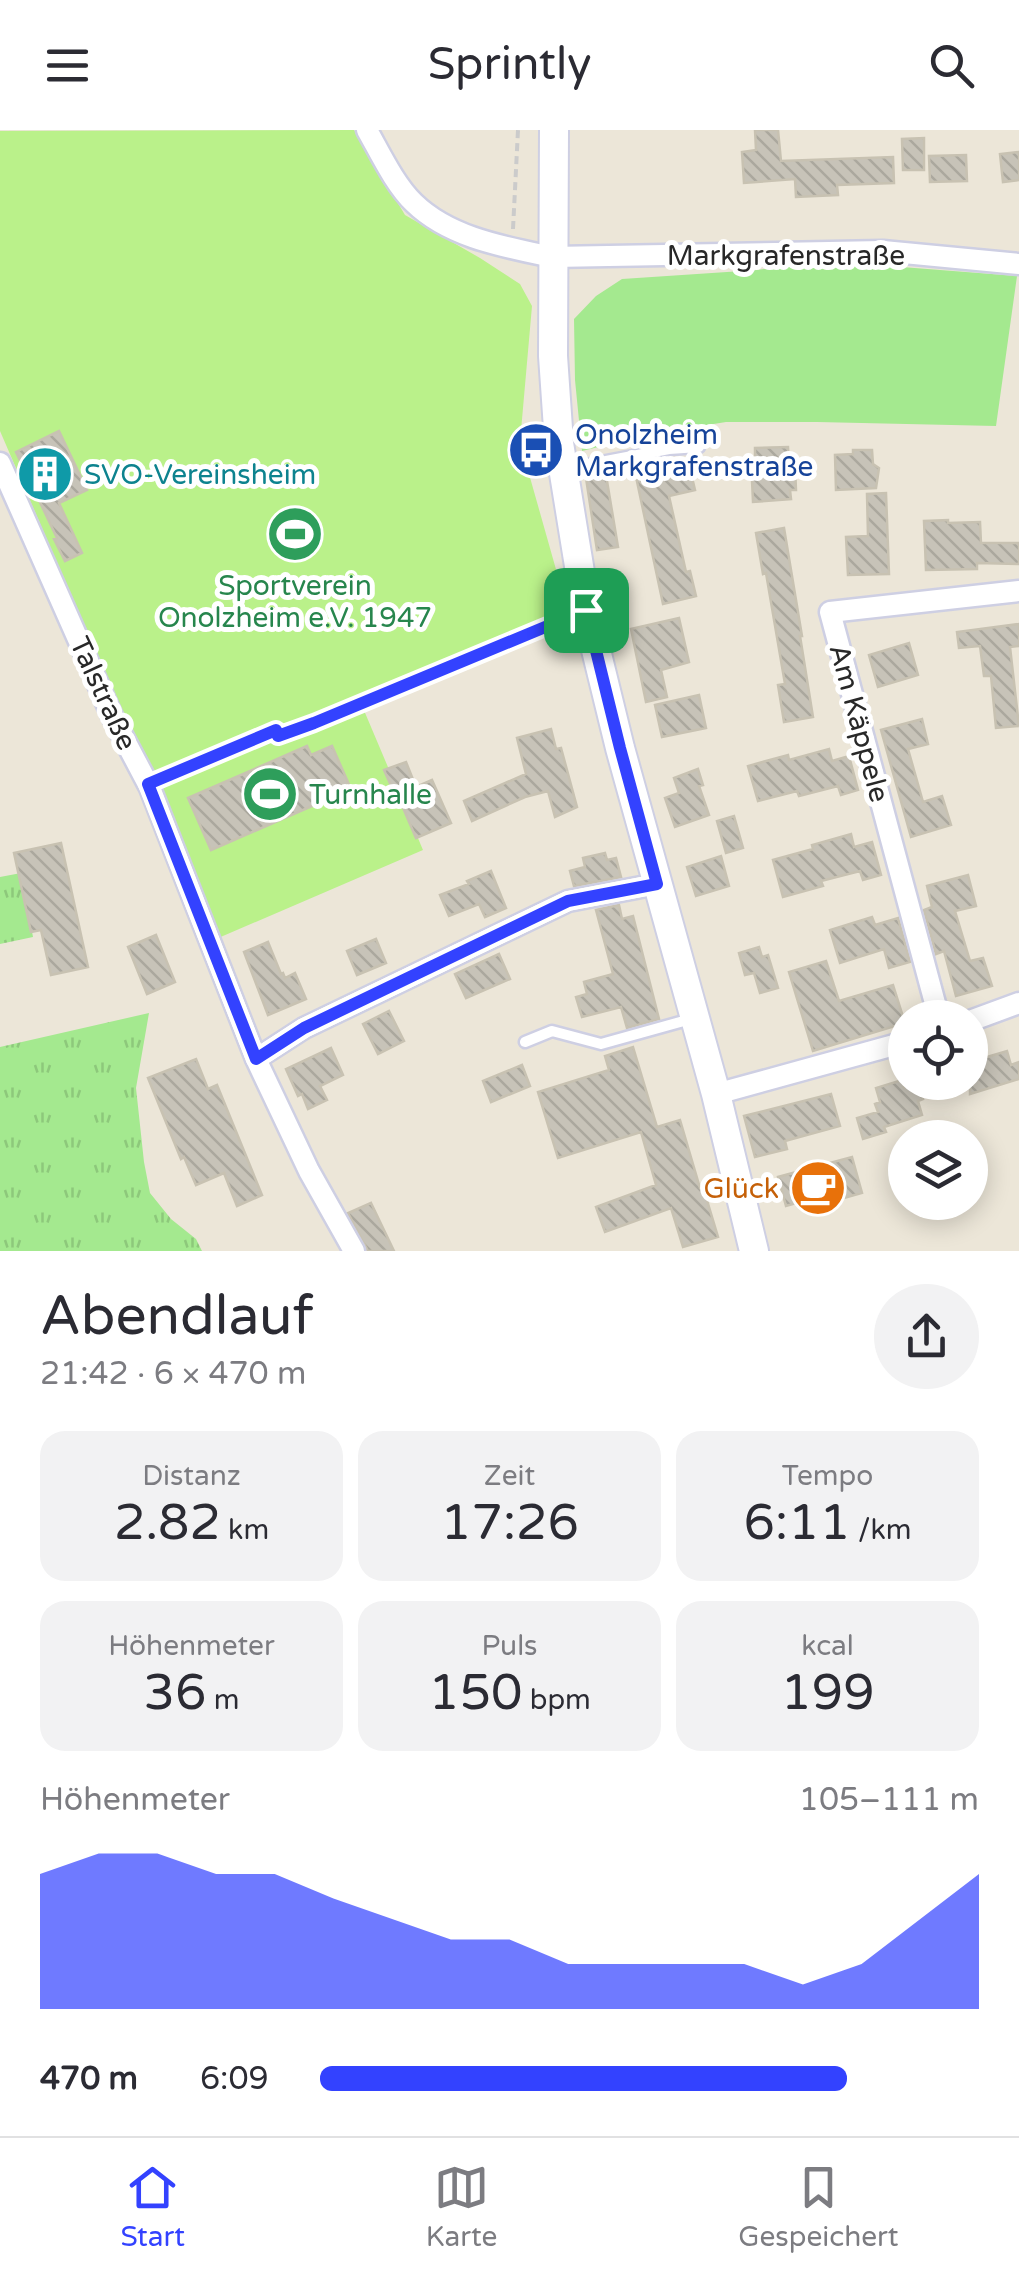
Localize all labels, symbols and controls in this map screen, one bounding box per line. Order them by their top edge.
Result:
icon: menu [40,38,95,93]
text: Sprintly [428,38,591,92]
icon: search [924,38,979,93]
street label: Markgrafenstraße [667,239,905,273]
place label: Onolzheim Markgrafenstraße [575,418,813,484]
bus stop icon: Onolzheim Markgrafenstraße [506,420,566,480]
building icon: SVO-Vereinsheim [15,444,75,504]
place label: SVO-Vereinsheim [84,458,316,492]
sports icon: Sportverein Onolzheim e.V. 1947 [265,504,325,564]
pin [544,568,629,653]
place label: Sportverein Onolzheim e.V. 1947 [158,569,432,635]
icon: arrive [559,583,614,638]
street label: Talstraße [62,631,144,755]
street label: Am Käppele [822,641,896,806]
sports icon: Turnhalle [240,764,300,824]
place label: Turnhalle [309,778,432,812]
map controls [888,1000,988,1220]
button: locate [888,1000,988,1100]
button: layers [888,1120,988,1220]
cafe icon: Glück [788,1158,848,1218]
place label: Glück [704,1172,779,1206]
text: Abendlauf [40,1284,314,1350]
button: share [874,1284,979,1389]
text: 21:42 · 6 × 470 m [40,1355,306,1393]
text: Distanz [142,1459,241,1493]
text: Zeit [484,1459,535,1493]
text: Tempo [782,1459,873,1493]
text: 2.82 [114,1493,221,1553]
text: 17:26 [440,1493,579,1553]
text: 6:11 [744,1493,851,1553]
text: km [221,1513,269,1547]
text: /km [851,1513,911,1547]
text: Höhenmeter [108,1629,275,1663]
text: Puls [481,1629,538,1663]
text: kcal [801,1629,854,1663]
text: 36 [144,1663,206,1723]
text: 150 [428,1663,522,1723]
text: 199 [780,1663,875,1723]
text: m [206,1683,239,1717]
text: bpm [522,1683,591,1717]
text: Höhenmeter [40,1781,230,1819]
text: 105–111 m [799,1781,979,1819]
text: 470 m [40,2060,138,2098]
text: 6:09 [200,2060,269,2098]
tab: Start [120,2160,185,2254]
tab: Karte [426,2160,497,2254]
tab: Gespeichert [738,2160,899,2254]

